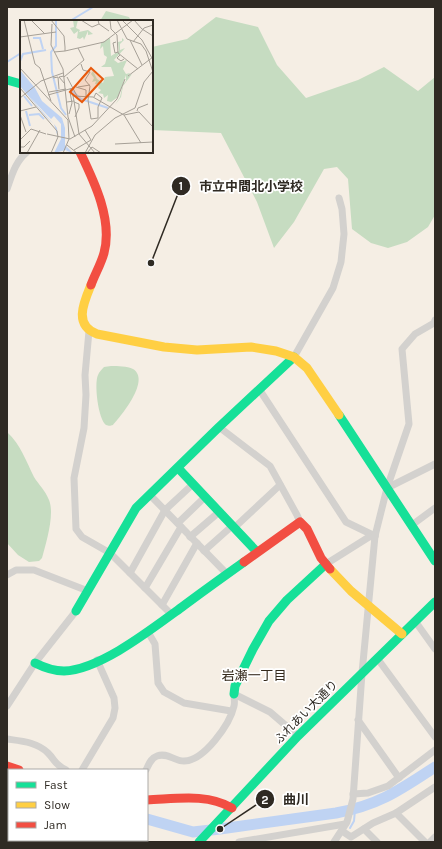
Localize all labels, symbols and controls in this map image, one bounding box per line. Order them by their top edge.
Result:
inset map [20,20,153,153]
callout: 市立中間北小学校 [171,174,311,199]
text: 1 [179,179,183,193]
text: 市立中間北小学校 [199,179,303,194]
district label: 岩瀬一丁目 [221,668,287,683]
street label: ふれあい大通り [271,677,341,747]
legend [8,769,148,841]
text: Fast [44,778,68,792]
callout: 曲川 [255,787,317,812]
text: 曲川 [283,792,309,807]
text: 2 [261,793,269,807]
text: Slow [44,798,70,812]
text: Jam [44,818,67,832]

